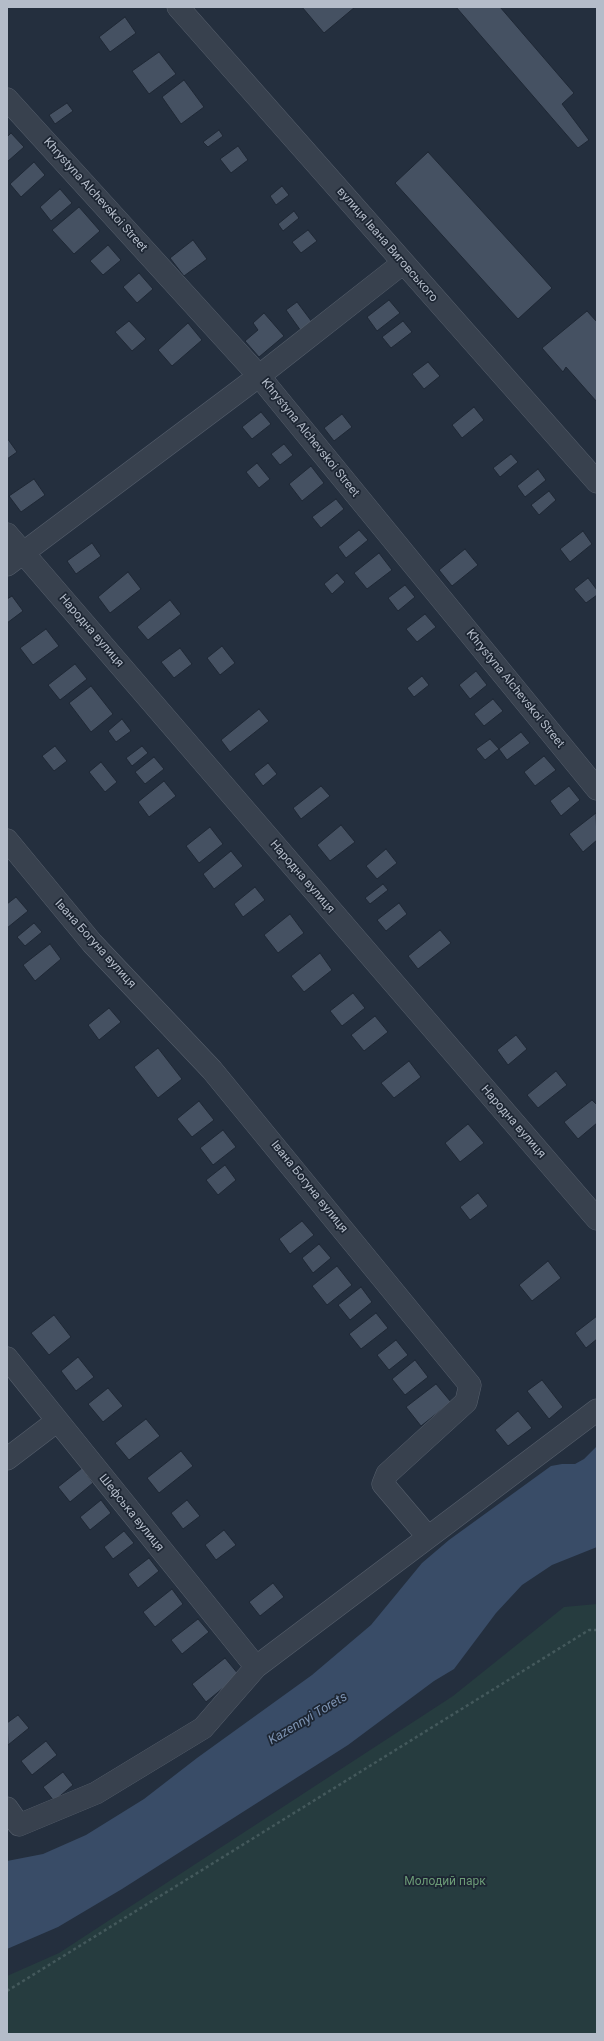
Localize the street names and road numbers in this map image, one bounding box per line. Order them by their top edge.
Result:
street label: Khrystyna Alchevskoi Street [40,135,150,255]
street label: вулиця Івана Виговського [333,185,441,305]
street label: Khrystyna Alchevskoi Street [258,376,362,500]
street label: Народна вулиця [55,592,127,670]
street label: Khrystyna Alchevskoi Street [463,627,567,751]
street label: Народна вулиця [266,838,338,916]
street label: Івана Богуна вулиця [51,897,139,991]
street label: Народна вулиця [477,1083,549,1161]
street label: Івана Богуна вулиця [267,1138,351,1236]
street label: Шефська вулиця [96,1472,166,1554]

